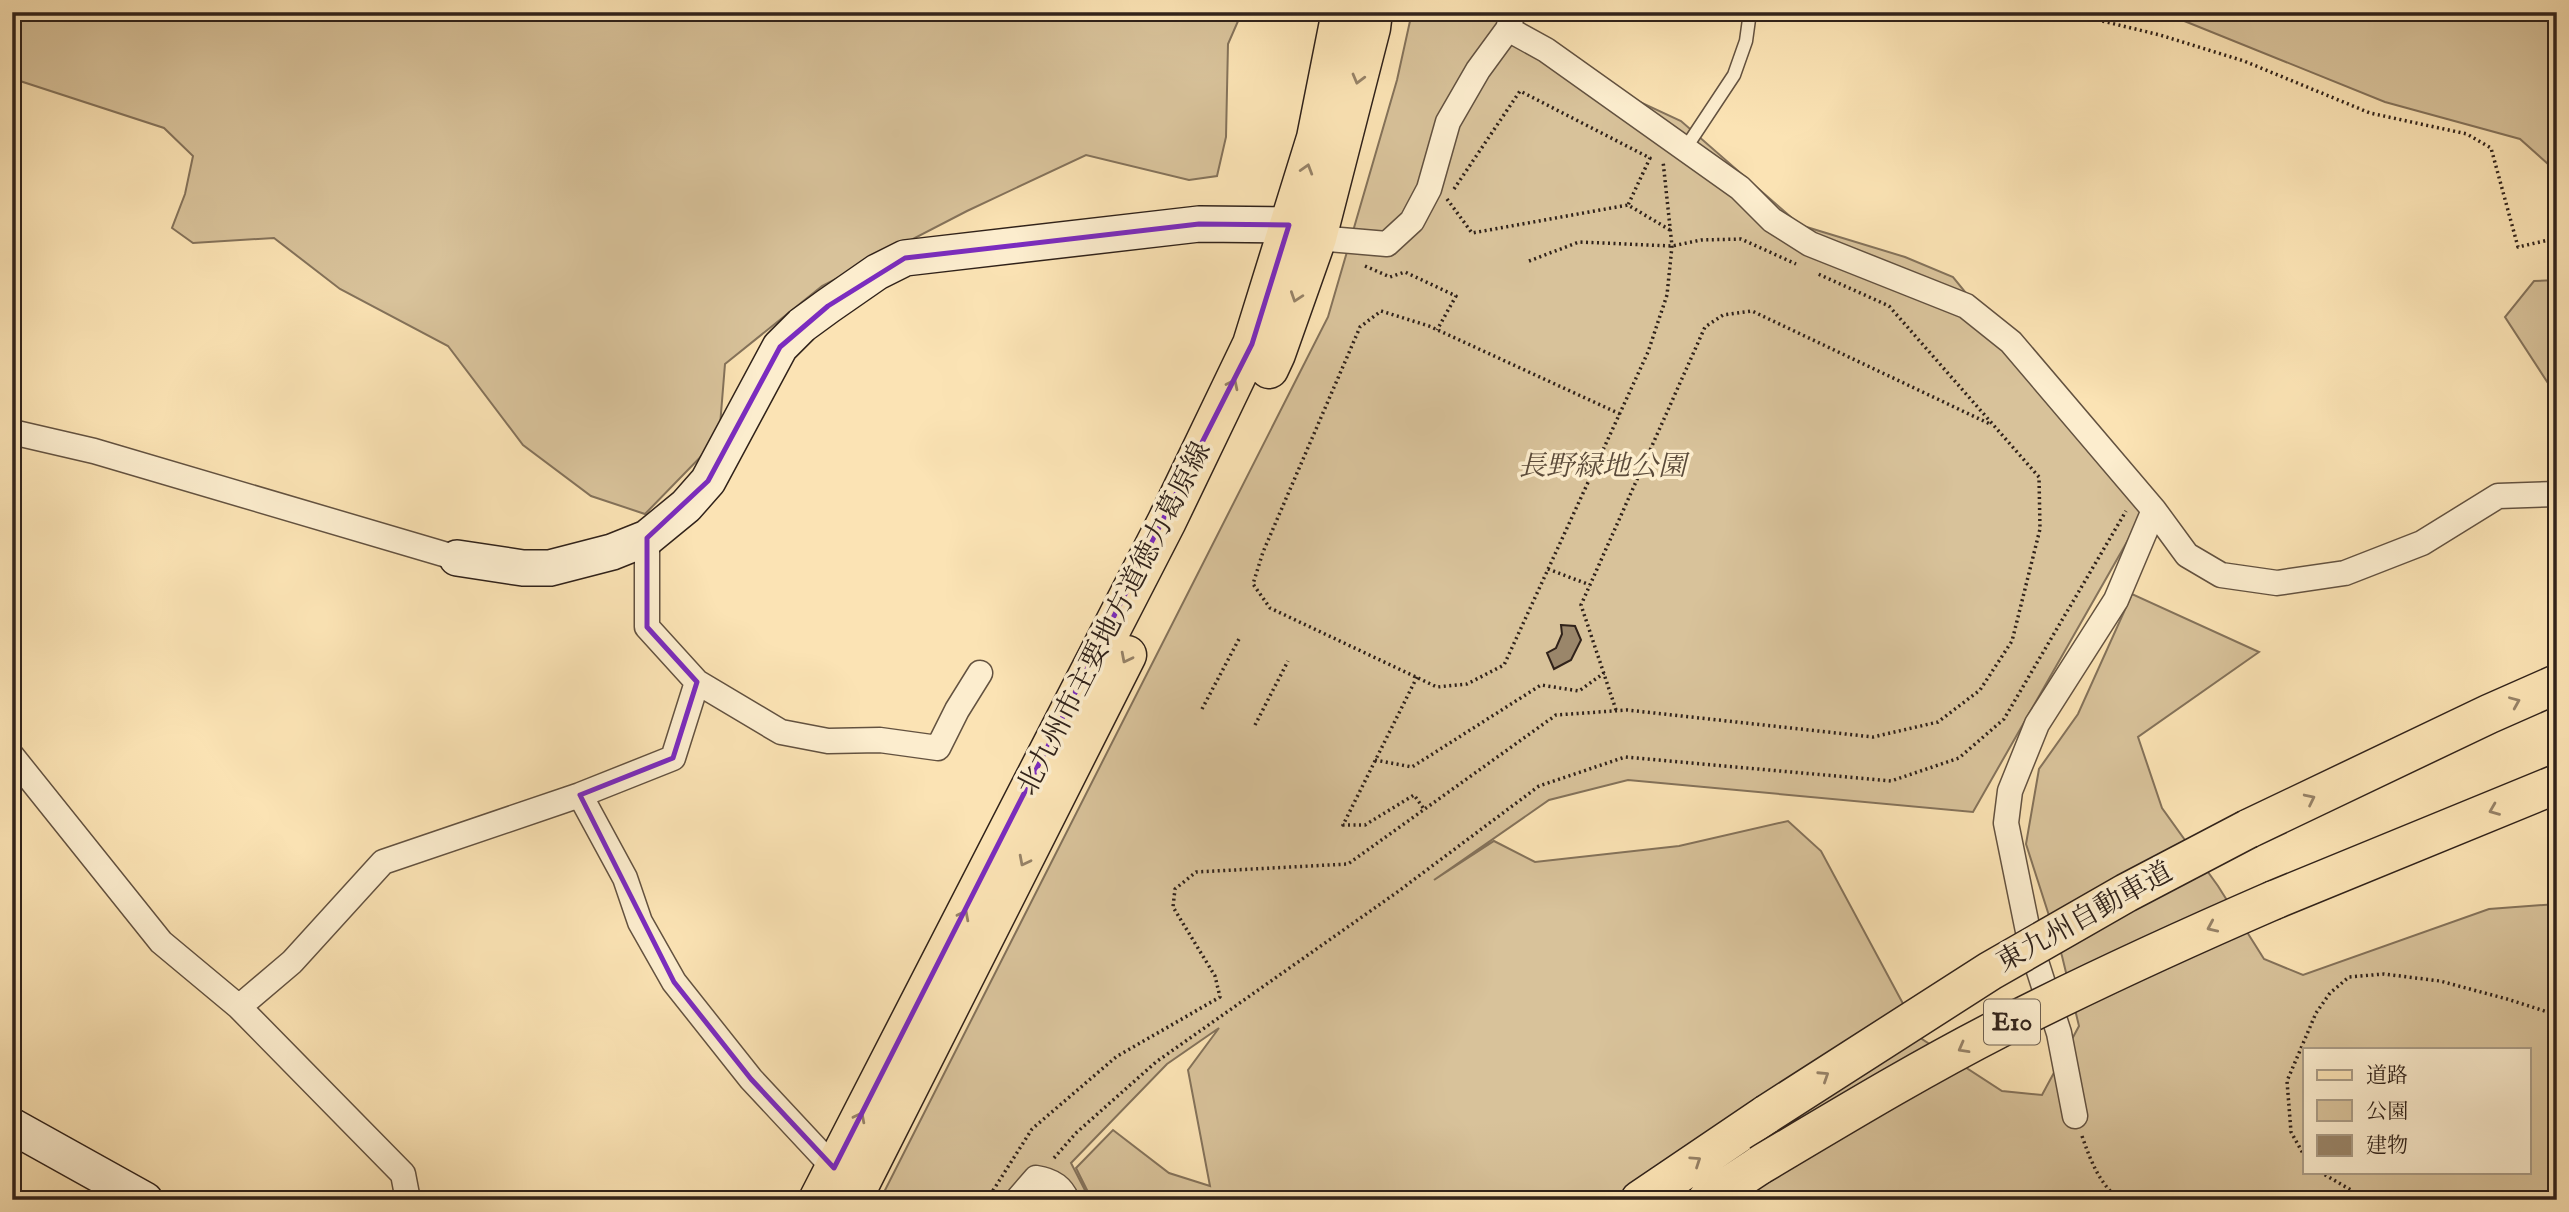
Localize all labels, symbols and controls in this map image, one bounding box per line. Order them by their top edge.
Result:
one-way arrow [1352,73,1366,85]
one-way arrow [1298,164,1313,176]
one-way arrow [1290,291,1304,303]
one-way arrow [1225,379,1239,391]
street label: 北九州市主要地方道徳力葛原線 [1010,436,1220,802]
park label: 長野緑地公園 [1518,450,1690,485]
one-way arrow [1121,651,1135,663]
one-way arrow [2508,696,2521,710]
one-way arrow [2303,794,2315,808]
one-way arrow [2488,802,2501,816]
one-way arrow [1018,854,1032,866]
street label: 東九州自動車道 [1991,855,2179,981]
one-way arrow [955,909,969,922]
one-way arrow [2207,919,2219,933]
road number: E10 [1984,1000,2040,1044]
one-way arrow [1958,1040,1970,1053]
legend [2303,1048,2530,1174]
text: 道路 [2366,1063,2408,1090]
one-way arrow [1817,1071,1830,1084]
text: 公園 [2366,1099,2408,1126]
one-way arrow [852,1112,866,1124]
text: 建物 [2366,1133,2408,1160]
one-way arrow [1689,1156,1702,1169]

